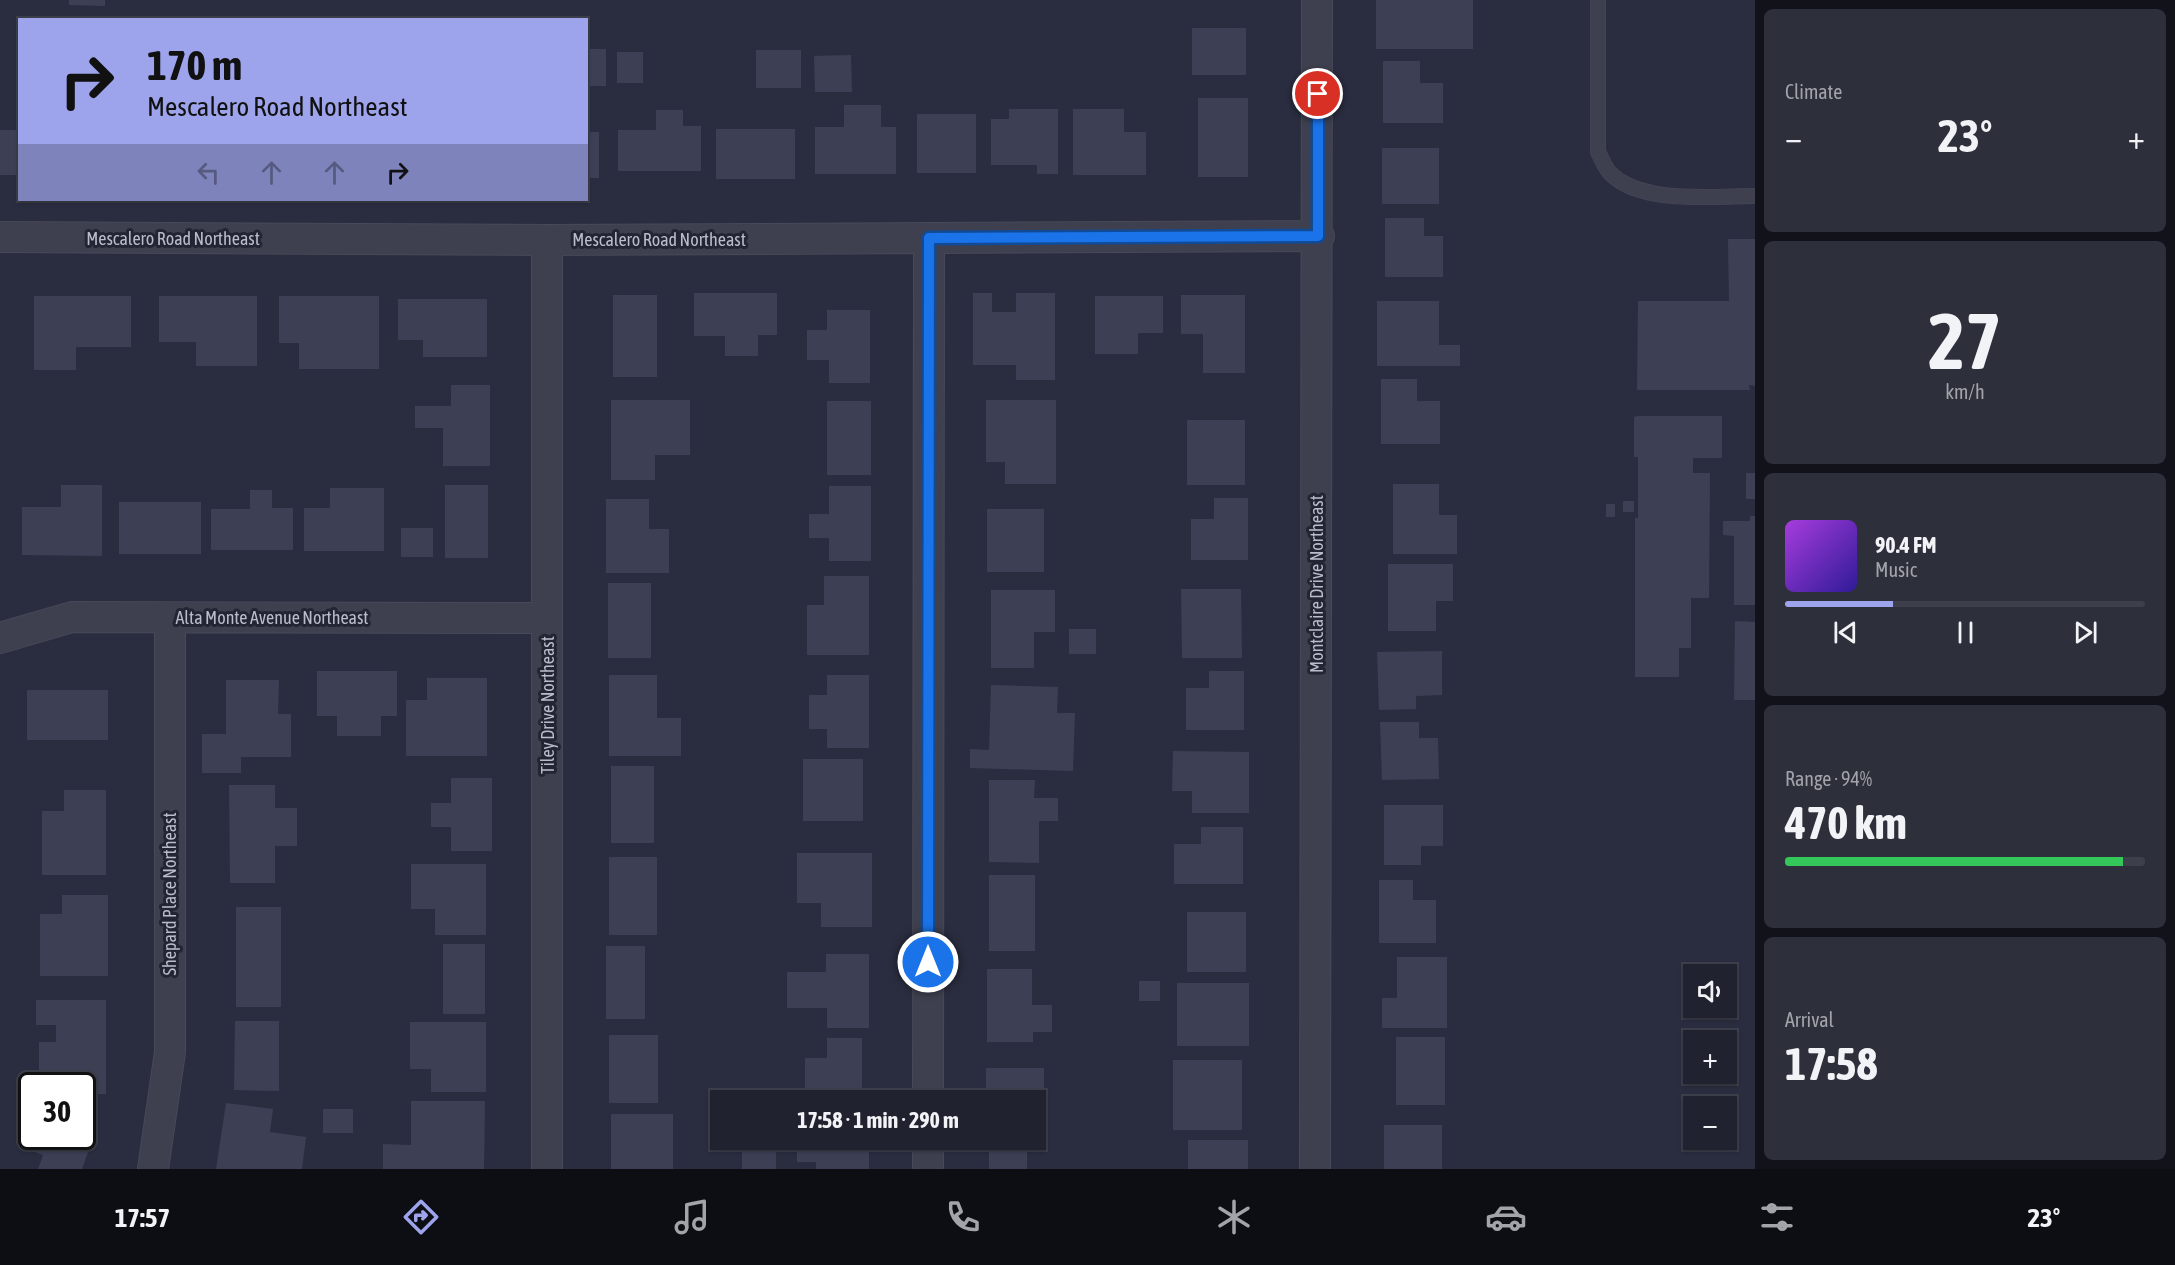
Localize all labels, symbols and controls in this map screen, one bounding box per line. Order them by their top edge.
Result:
text: 170 m [147,41,242,89]
icon: right [48,42,126,120]
pin [1292,68,1343,119]
icon: arrive [1301,77,1334,110]
text: Climate [1785,80,1842,103]
text: Mescalero Road Northeast [147,91,407,122]
text: 23° [1938,110,1992,162]
text: − [1785,118,1802,156]
text: + [2128,118,2145,156]
icon: left [192,156,225,189]
icon: ahead [255,156,288,189]
icon: ahead [318,156,351,189]
icon: right [381,156,414,189]
street label: Mescalero Road Northeast [86,228,260,249]
street label: Mescalero Road Northeast [572,229,746,250]
text: 27 [1928,296,2002,386]
text: km/h [1945,380,1985,403]
street label: Montclaire Drive Northeast [1306,495,1327,673]
text: 90.4 FM [1875,532,1937,558]
text: Music [1875,558,1917,581]
street label: Alta Monte Avenue Northeast [176,607,369,628]
icon: previous [1829,616,1862,649]
icon: pause [1949,616,1982,649]
icon: next [2069,616,2102,649]
street label: Tiley Drive Northeast [537,636,558,774]
text: Range · 94% [1785,767,1872,790]
text: 470 km [1785,797,1907,849]
street label: Shepard Place Northeast [159,812,180,976]
position arrow [896,930,960,994]
map controls [1683,964,1737,1150]
button: sound [1683,964,1737,1018]
text: Arrival [1785,1008,1834,1031]
button: + [1683,1030,1737,1084]
text: 17:58 [1785,1038,1878,1090]
speed limit sign: 30 [18,1072,96,1150]
button: − [1683,1096,1737,1150]
text: 17:58 · 1 min · 290 m [797,1107,959,1133]
icon: directions [400,1196,442,1238]
icon: music [671,1196,713,1238]
icon: phone [942,1196,984,1238]
icon: climate [1213,1196,1255,1238]
icon: car [1485,1196,1527,1238]
icon: filters [1756,1196,1798,1238]
text: 17:57 [115,1202,170,1233]
text: 23° [2027,1202,2060,1233]

